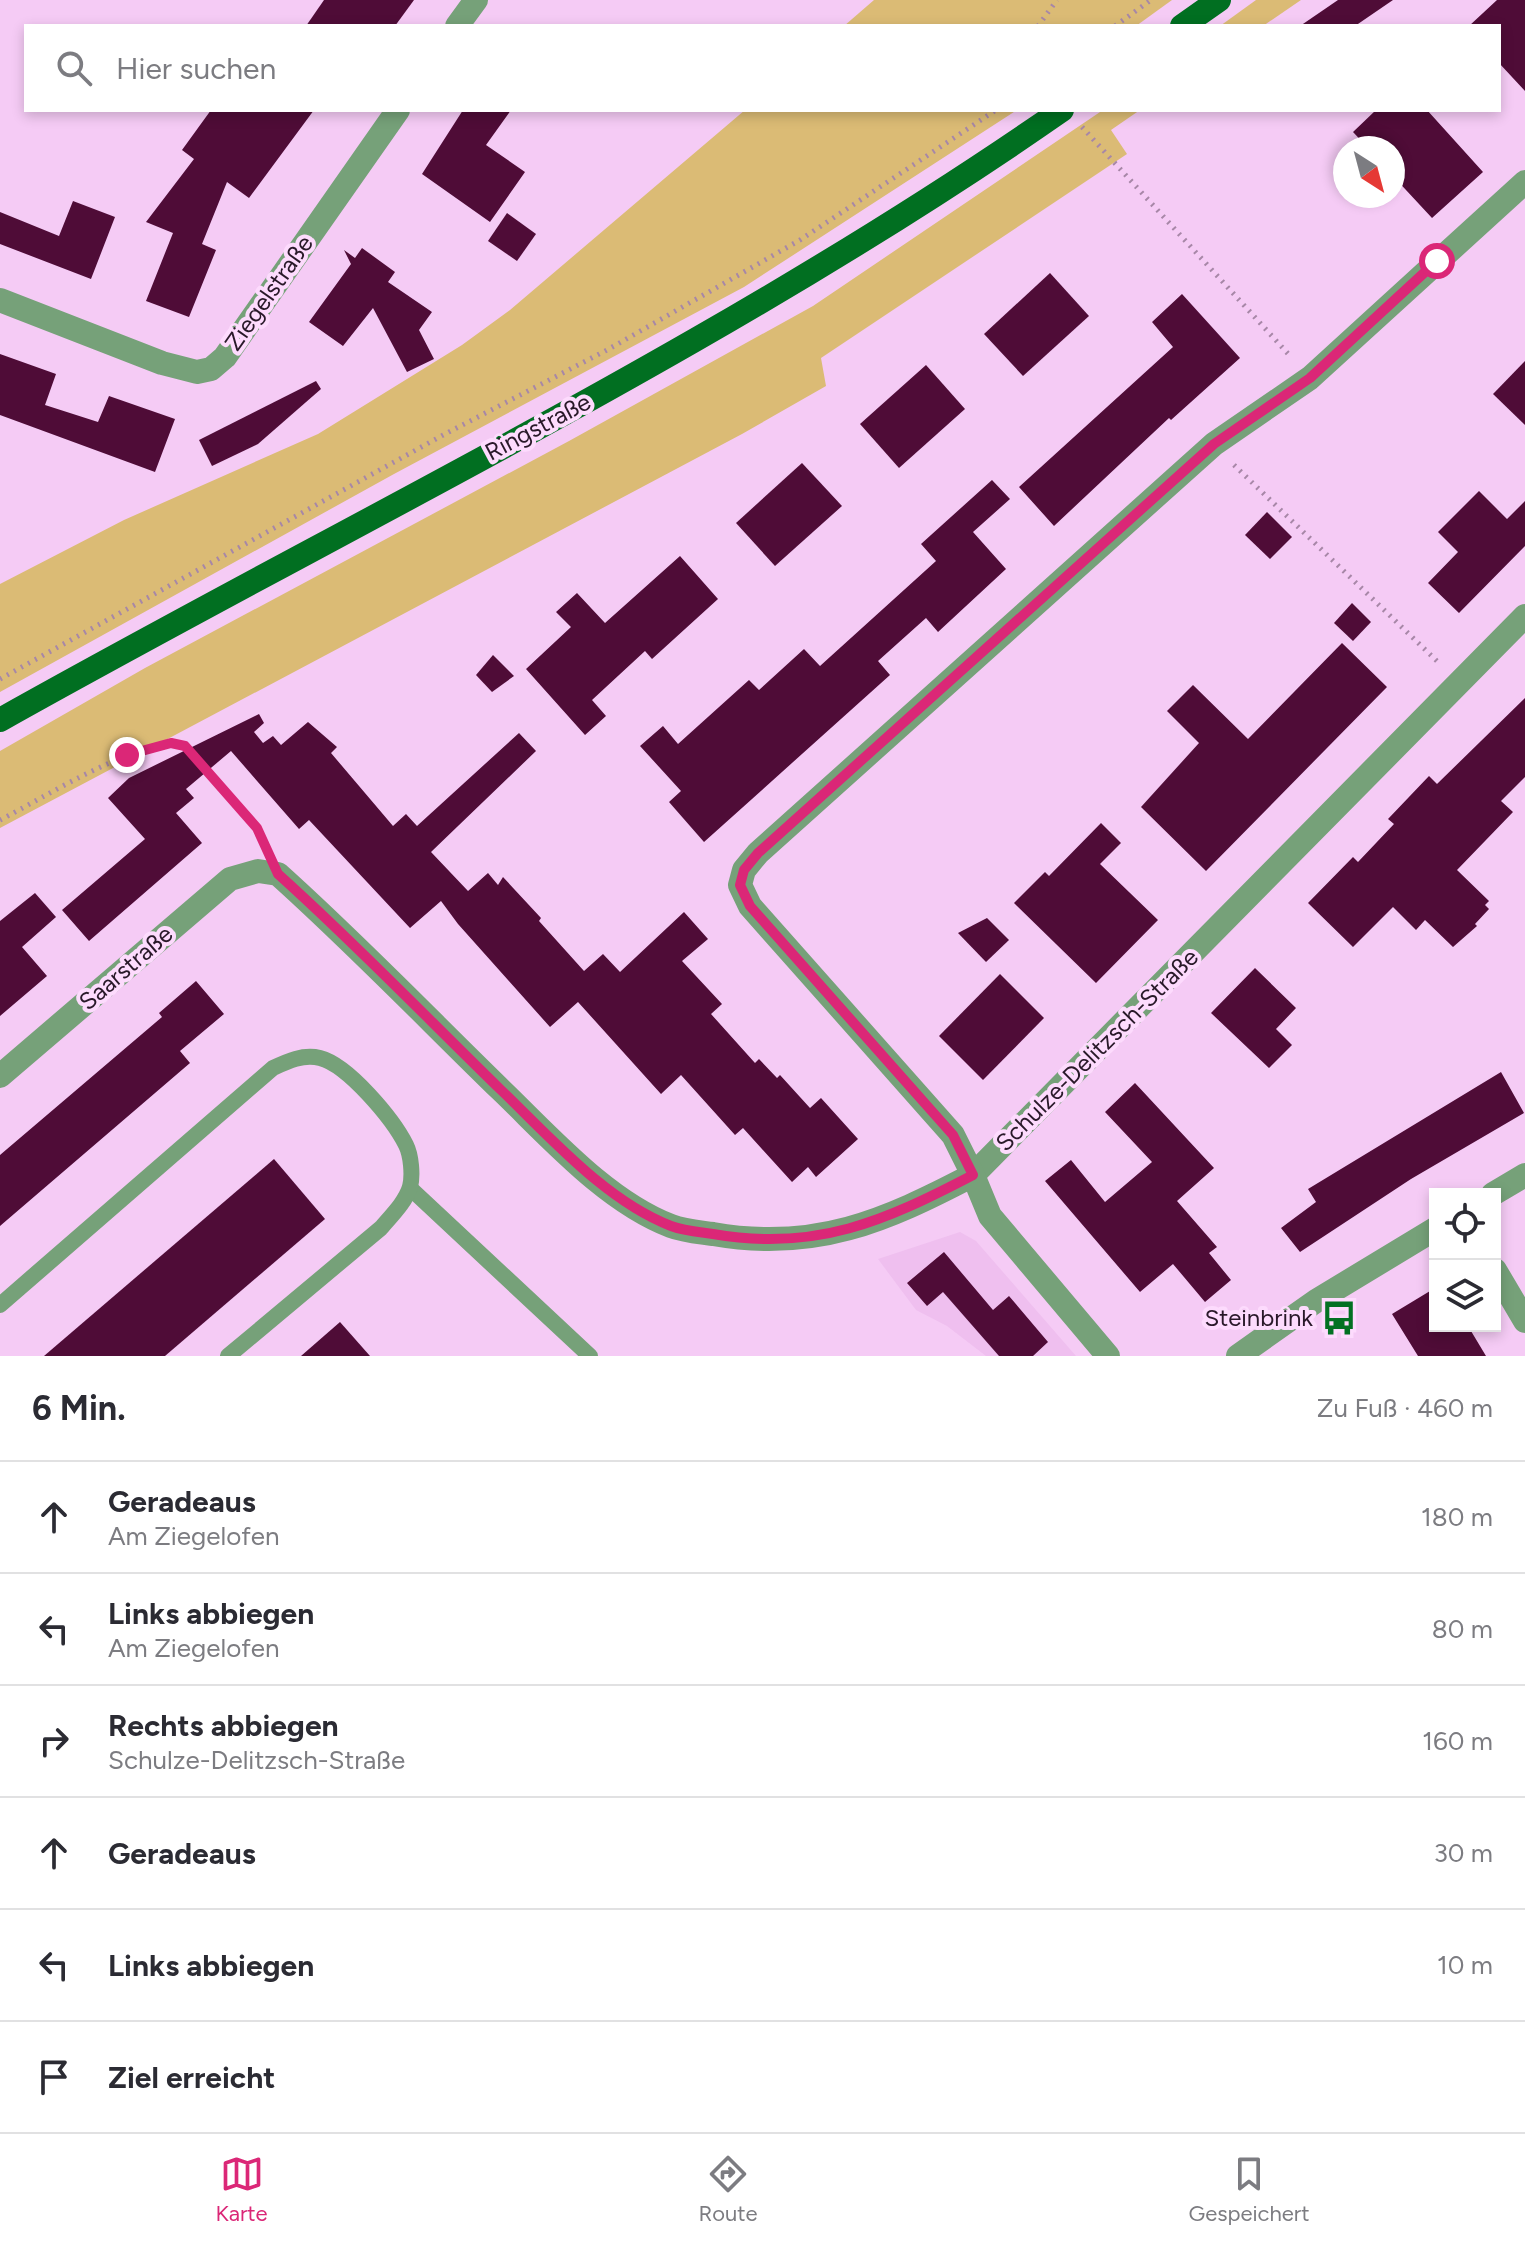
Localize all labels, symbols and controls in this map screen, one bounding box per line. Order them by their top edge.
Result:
search box [24,24,1501,112]
icon: search [52,46,96,90]
text: Hier suchen [116,50,276,87]
north arrow [1333,136,1405,208]
street label: Ziegelstraße [218,230,319,356]
route start [1419,243,1455,279]
street label: Ringstraße [480,387,595,466]
route end [109,737,145,773]
street label: Saarstraße [73,919,178,1016]
street label: Schulze-Delitzsch-Straße [989,942,1204,1157]
map controls [1429,1188,1501,1332]
button: locate [1429,1188,1501,1260]
button: layers [1429,1260,1501,1332]
bus stop icon: Steinbrink [1320,1299,1358,1337]
place label: Steinbrink [1204,1303,1313,1332]
text: 6 Min. [32,1388,126,1429]
text: Zu Fuß · 460 m [1317,1392,1493,1424]
text: Geradeaus [108,1483,256,1520]
icon: ahead [32,1495,76,1539]
text: 180 m [1421,1501,1493,1533]
text: Am Ziegelofen [108,1520,280,1552]
text: Links abbiegen [108,1595,314,1632]
icon: left [32,1607,76,1651]
text: 80 m [1432,1613,1493,1645]
text: Am Ziegelofen [108,1632,280,1664]
text: Rechts abbiegen [108,1707,339,1744]
icon: right [32,1719,76,1763]
text: 160 m [1422,1725,1493,1757]
text: Schulze-Delitzsch-Straße [108,1744,405,1776]
icon: ahead [32,1831,76,1875]
text: Geradeaus [108,1835,256,1872]
text: 30 m [1434,1837,1493,1869]
icon: left [32,1943,76,1987]
text: Links abbiegen [108,1947,314,1984]
text: 10 m [1437,1949,1493,1981]
icon: arrive [32,2055,76,2099]
text: Ziel erreicht [108,2059,275,2096]
tab: Karte [215,2152,268,2227]
tab: Route [699,2152,758,2227]
tab: Gespeichert [1188,2152,1310,2227]

